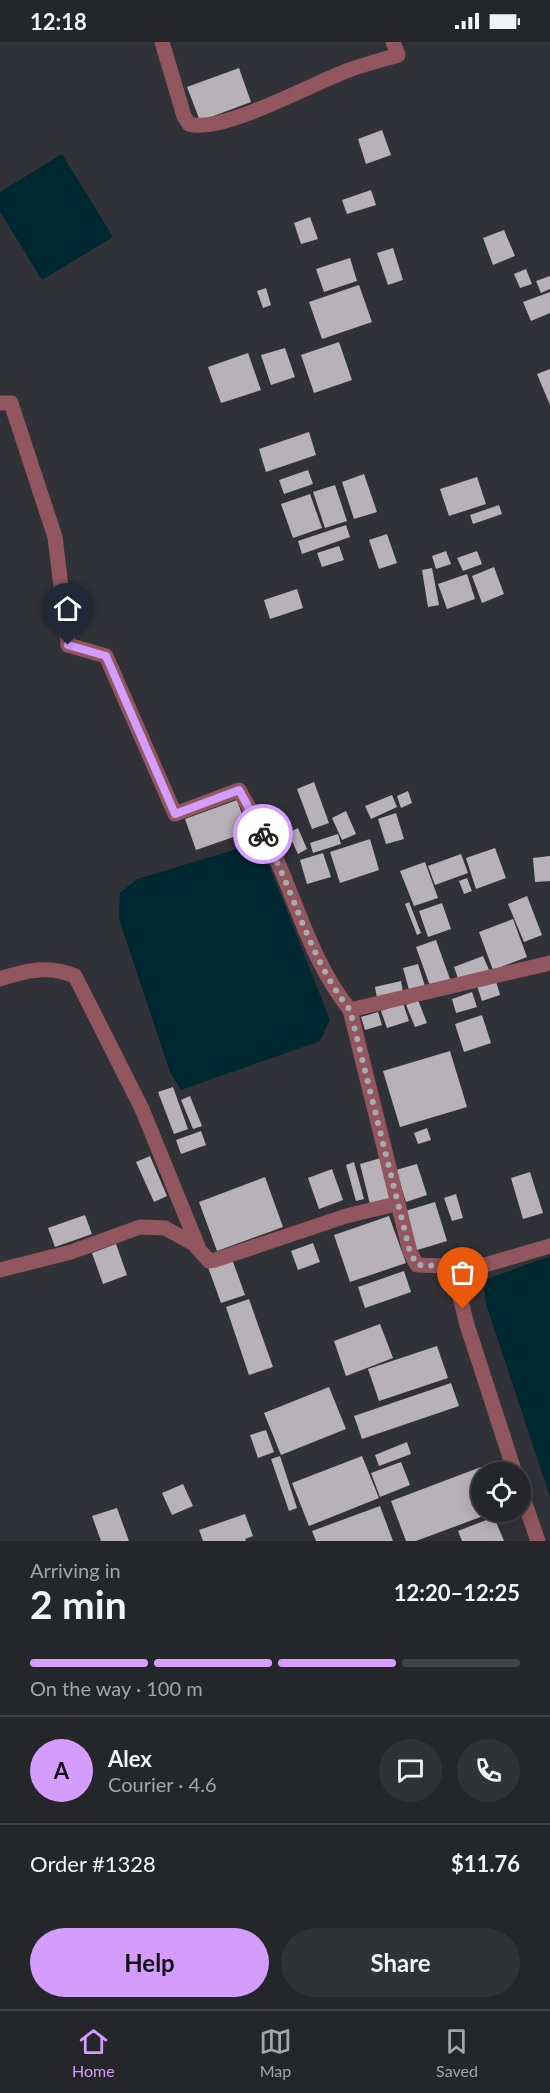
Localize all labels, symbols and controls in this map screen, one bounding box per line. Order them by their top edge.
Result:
text: 12:18 [30,8,87,35]
pin [42,583,93,645]
icon: home [51,592,84,625]
courier [233,804,293,864]
icon: bike [247,818,280,851]
pin [437,1247,488,1309]
icon: bag [446,1256,479,1289]
map controls [471,1462,531,1522]
button: locate [471,1462,531,1522]
text: Arriving in [30,1558,121,1582]
text: 12:20–12:25 [394,1579,520,1606]
text: 2 min [30,1581,127,1627]
text: On the way · 100 m [30,1676,203,1700]
button: chat [379,1739,442,1802]
button: phone [457,1739,520,1802]
text: Alex [108,1745,152,1772]
text: A [54,1757,69,1784]
text: Courier · 4.6 [108,1772,217,1796]
text: Order #1328 [30,1850,156,1877]
text: $11.76 [451,1850,520,1877]
button: Help [30,1928,269,1997]
button: Share [281,1928,520,1997]
tab: Home [72,2025,115,2080]
tab: Map [259,2025,292,2080]
tab: Saved [436,2025,478,2080]

